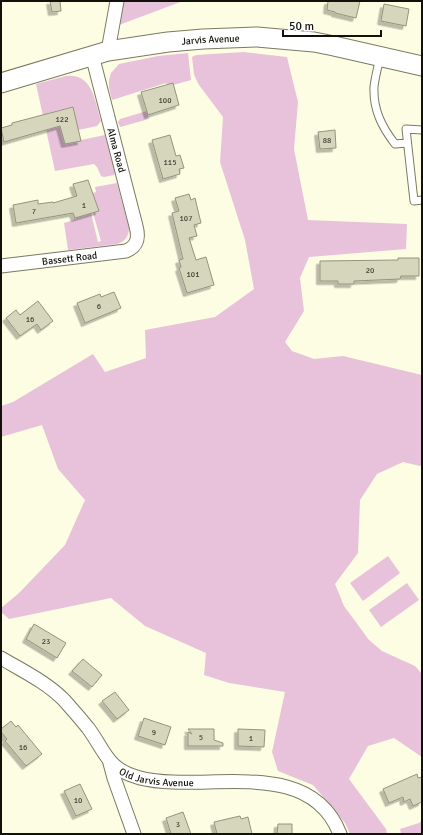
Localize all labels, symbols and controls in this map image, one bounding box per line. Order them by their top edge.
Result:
scale bar [283,12,381,38]
text: 50 m [289,19,314,34]
street label: Jarvis Avenue [181,33,240,48]
house number: 100 [159,95,171,105]
house number: 122 [56,114,68,124]
street label: Alma Road [104,127,128,174]
house number: 88 [323,135,331,145]
house number: 115 [164,157,176,167]
house number: 1 [82,200,86,210]
house number: 7 [32,206,36,216]
house number: 107 [180,213,192,223]
street label: Bassett Road [41,250,98,268]
house number: 20 [366,265,374,275]
house number: 101 [187,269,199,279]
house number: 6 [97,301,101,311]
house number: 16 [26,314,34,324]
house number: 23 [42,636,50,646]
house number: 9 [152,727,156,737]
house number: 5 [199,732,203,742]
house number: 1 [249,733,253,743]
house number: 16 [19,742,27,752]
street label: Old Jarvis Avenue [117,766,194,789]
house number: 10 [74,795,82,805]
house number: 3 [176,819,180,829]

